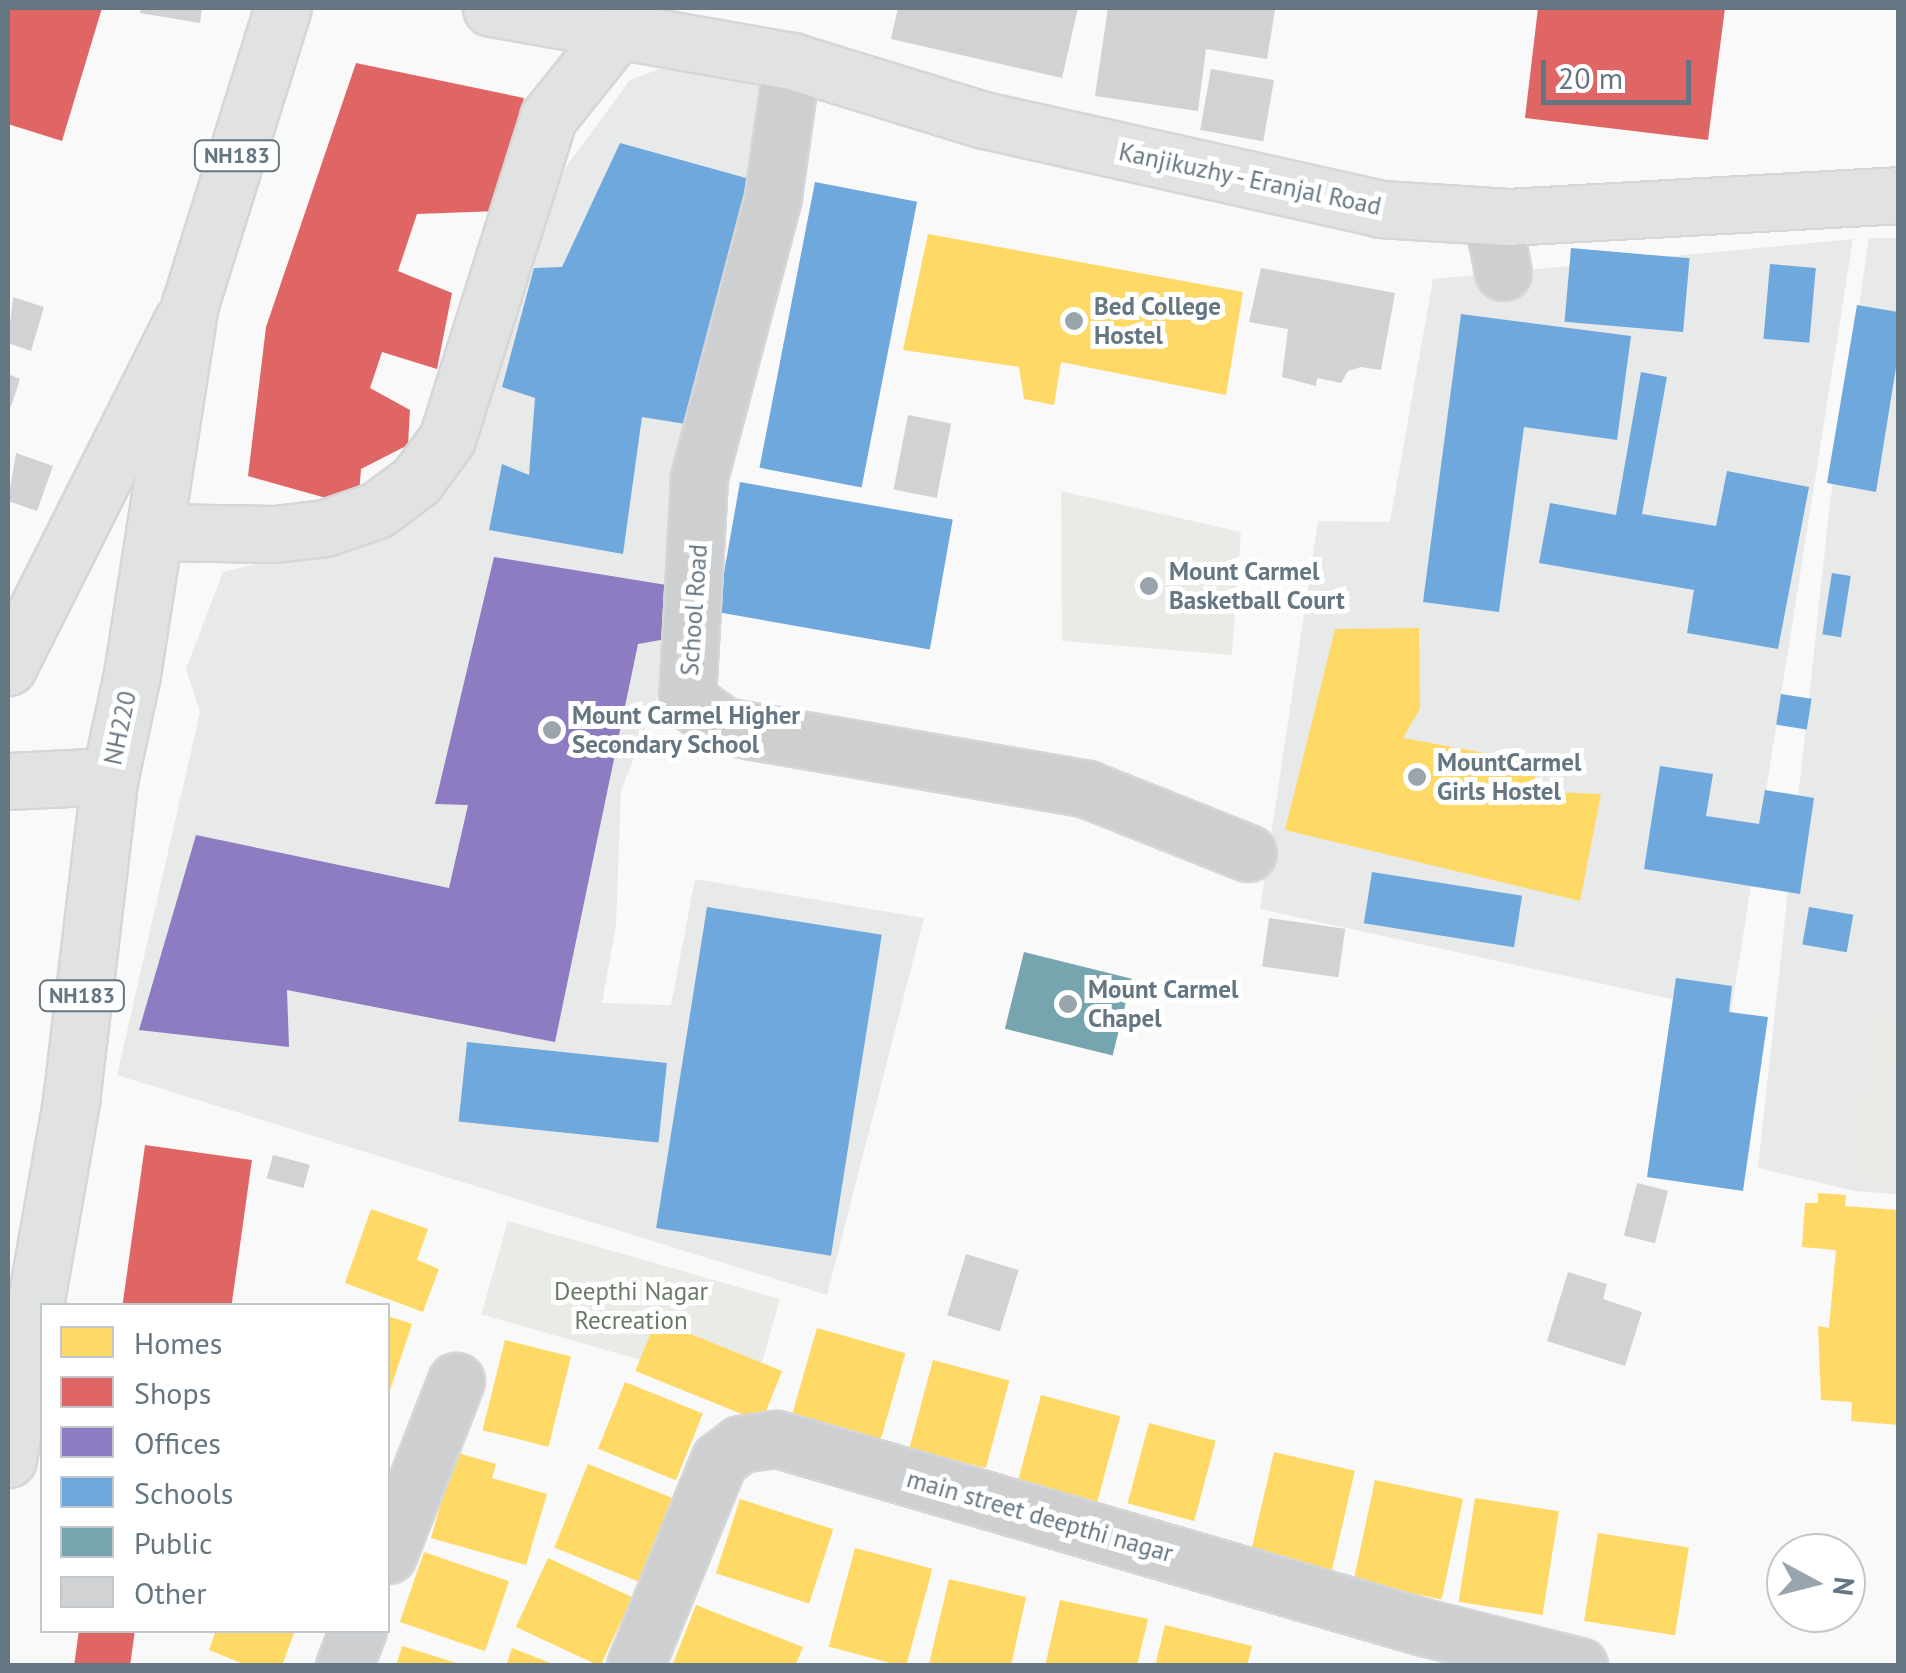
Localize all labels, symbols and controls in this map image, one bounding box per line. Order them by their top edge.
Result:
scale bar [1546,40,1696,102]
text: 20 m [1558,58,1623,97]
street label: Kanjikuzhy - Eranjal Road [1114,136,1386,222]
road number: NH183 [192,139,282,173]
place label: Bed College Hostel [1094,292,1221,351]
marker: Bed College Hostel [1063,310,1085,332]
street label: School Road [674,543,714,677]
place label: Mount Carmel Basketball Court [1169,557,1345,616]
marker: Mount Carmel Basketball Court [1138,575,1160,597]
street label: NH220 [98,688,142,768]
place label: Mount Carmel Higher Secondary School [572,701,800,760]
marker: Mount Carmel Higher Secondary School [541,719,563,741]
place label: MountCarmel Girls Hostel [1437,748,1581,807]
marker: MountCarmel Girls Hostel [1406,766,1428,788]
place label: Mount Carmel Chapel [1088,975,1239,1034]
road number: NH183 [37,979,127,1013]
marker: Mount Carmel Chapel [1057,993,1079,1015]
park label: Deepthi Nagar Recreation [554,1277,708,1336]
legend [40,1303,390,1633]
text: Homes [134,1323,222,1362]
text: Shops [134,1373,211,1412]
text: Offices [134,1423,221,1462]
street label: main street deepthi nagar [903,1464,1177,1568]
text: Schools [134,1473,233,1512]
text: Public [134,1523,212,1562]
north arrow [1766,1533,1866,1633]
text: Other [134,1573,207,1612]
text: N [1825,1575,1864,1598]

